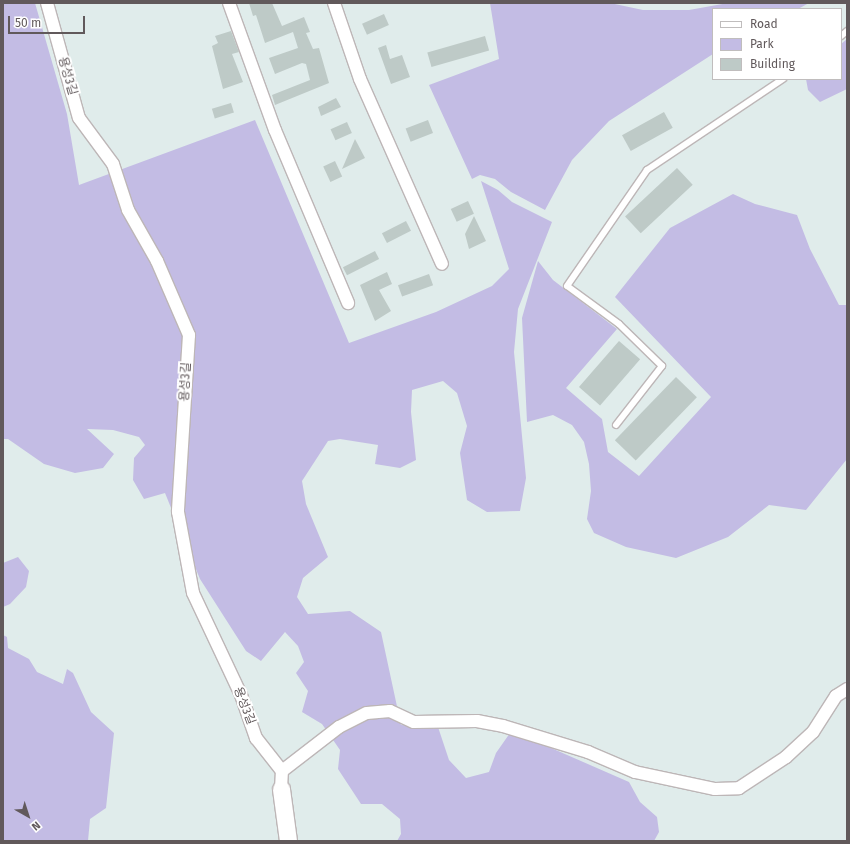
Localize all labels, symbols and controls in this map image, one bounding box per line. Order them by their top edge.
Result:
scale bar [10,8,87,34]
legend [712,8,842,80]
text: 50 m [15,16,41,30]
text: Road [750,17,778,31]
text: Park [750,37,774,51]
street label: 용성3길 [55,55,79,97]
text: Building [750,57,795,71]
street label: 용성3길 [178,362,194,402]
street label: 용성3길 [230,685,258,727]
north arrow [8,796,48,836]
text: N [29,818,43,833]

